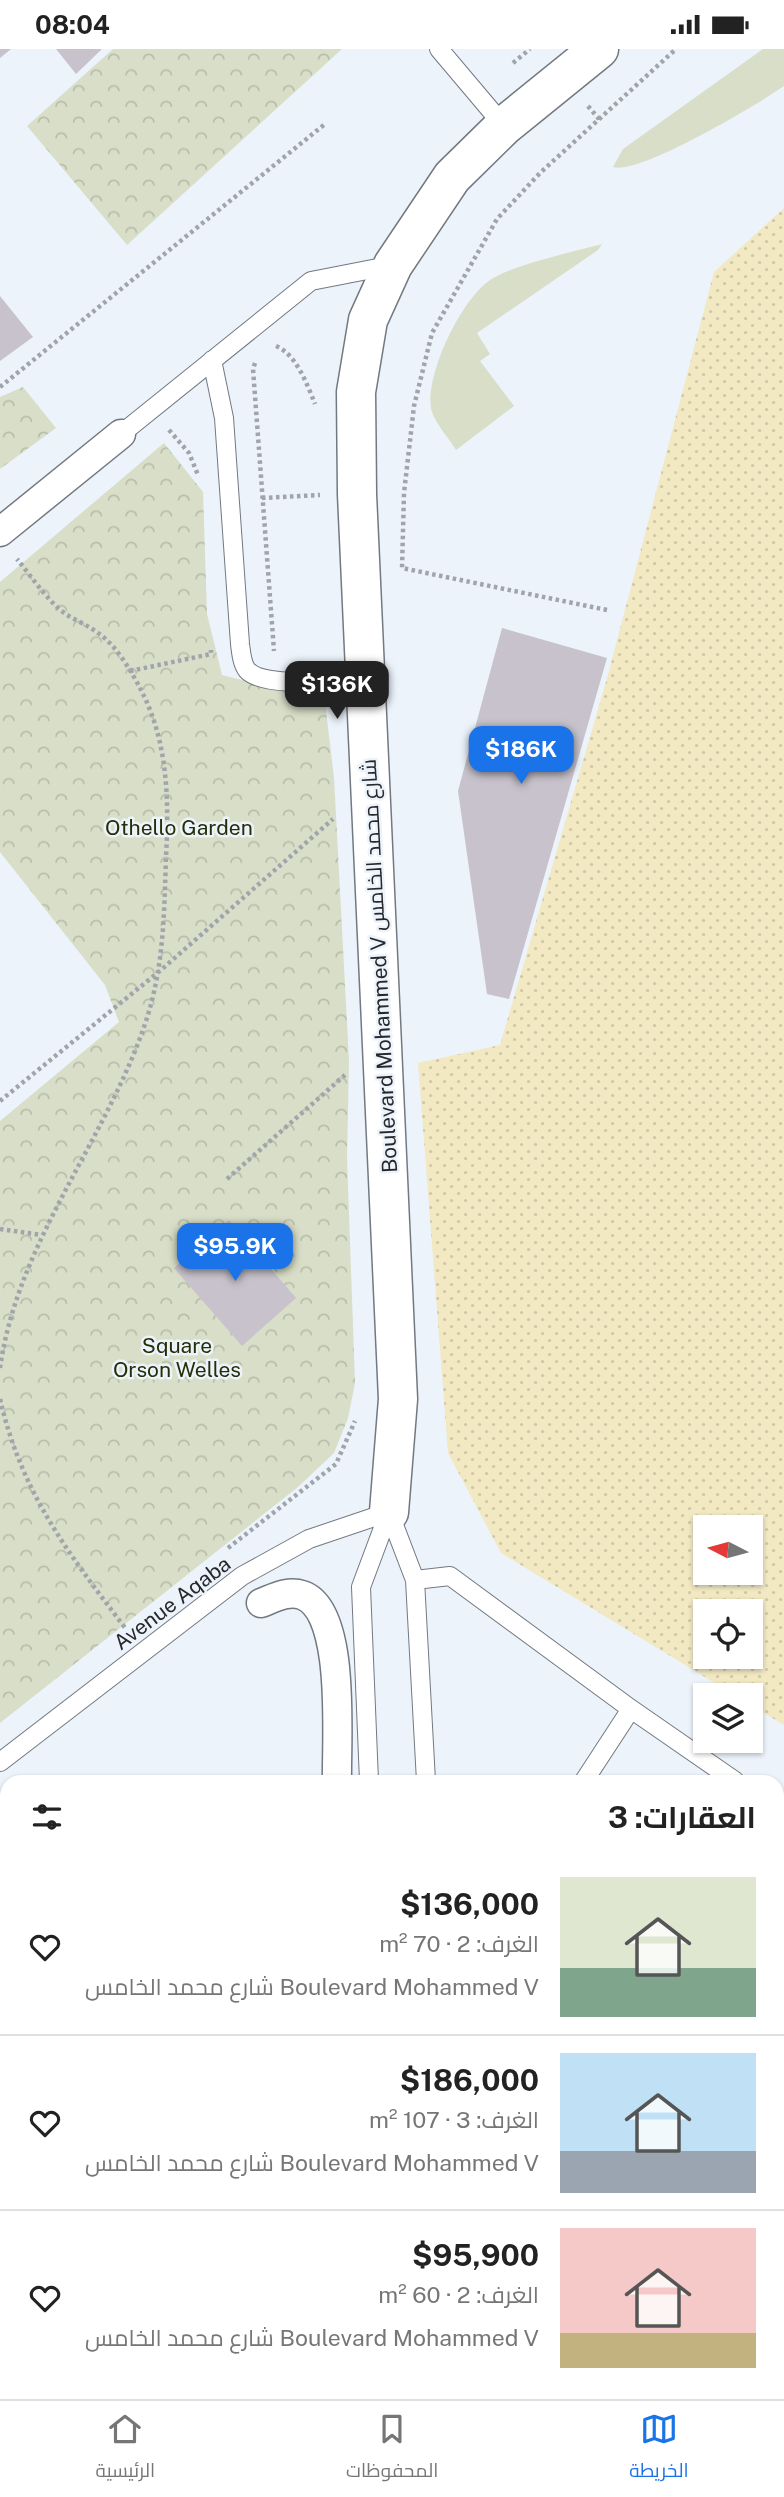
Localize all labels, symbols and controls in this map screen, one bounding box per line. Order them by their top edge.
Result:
text: 08:04 [35,9,110,40]
pin: $136K [288,661,386,721]
text: $136K [301,670,373,697]
pin: $186K [472,727,570,786]
text: $186K [485,735,557,762]
street label: Boulevard Mohammed V شارع محمد الخامس [356,758,404,1174]
park label: Othello Garden [105,815,253,840]
pin: $95.9K [178,1223,292,1283]
text: $95.9K [193,1232,277,1259]
park label: Square Orson Welles [113,1333,241,1382]
north arrow [693,1515,763,1585]
map controls [693,1515,763,1753]
street label: Avenue Aqaba [109,1551,235,1655]
button: locate [693,1599,763,1669]
button: layers [693,1683,763,1753]
icon: filters [28,1798,66,1836]
text: العقارات: 3 [608,1799,756,1835]
text: $136,000 [400,1886,539,1922]
icon: home [616,1905,700,1989]
icon: heart [26,1928,64,1966]
text: الغرف: 2 · 70 m² [379,1930,539,1957]
text: Boulevard Mohammed V شارع محمد الخامس [85,1973,539,2000]
text: $186,000 [400,2062,539,2098]
icon: home [616,2081,700,2165]
icon: heart [26,2104,64,2142]
text: الغرف: 3 · 107 m² [369,2106,539,2133]
text: Boulevard Mohammed V شارع محمد الخامس [85,2149,539,2176]
text: $95,900 [412,2237,539,2273]
icon: home [616,2256,700,2340]
icon: heart [26,2279,64,2317]
text: الغرف: 2 · 60 m² [378,2281,539,2308]
text: Boulevard Mohammed V شارع محمد الخامس [85,2324,539,2351]
tab: الرئيسية [95,2410,155,2488]
tab: المحفوظات [346,2410,438,2488]
tab: الخريطة [629,2410,689,2488]

